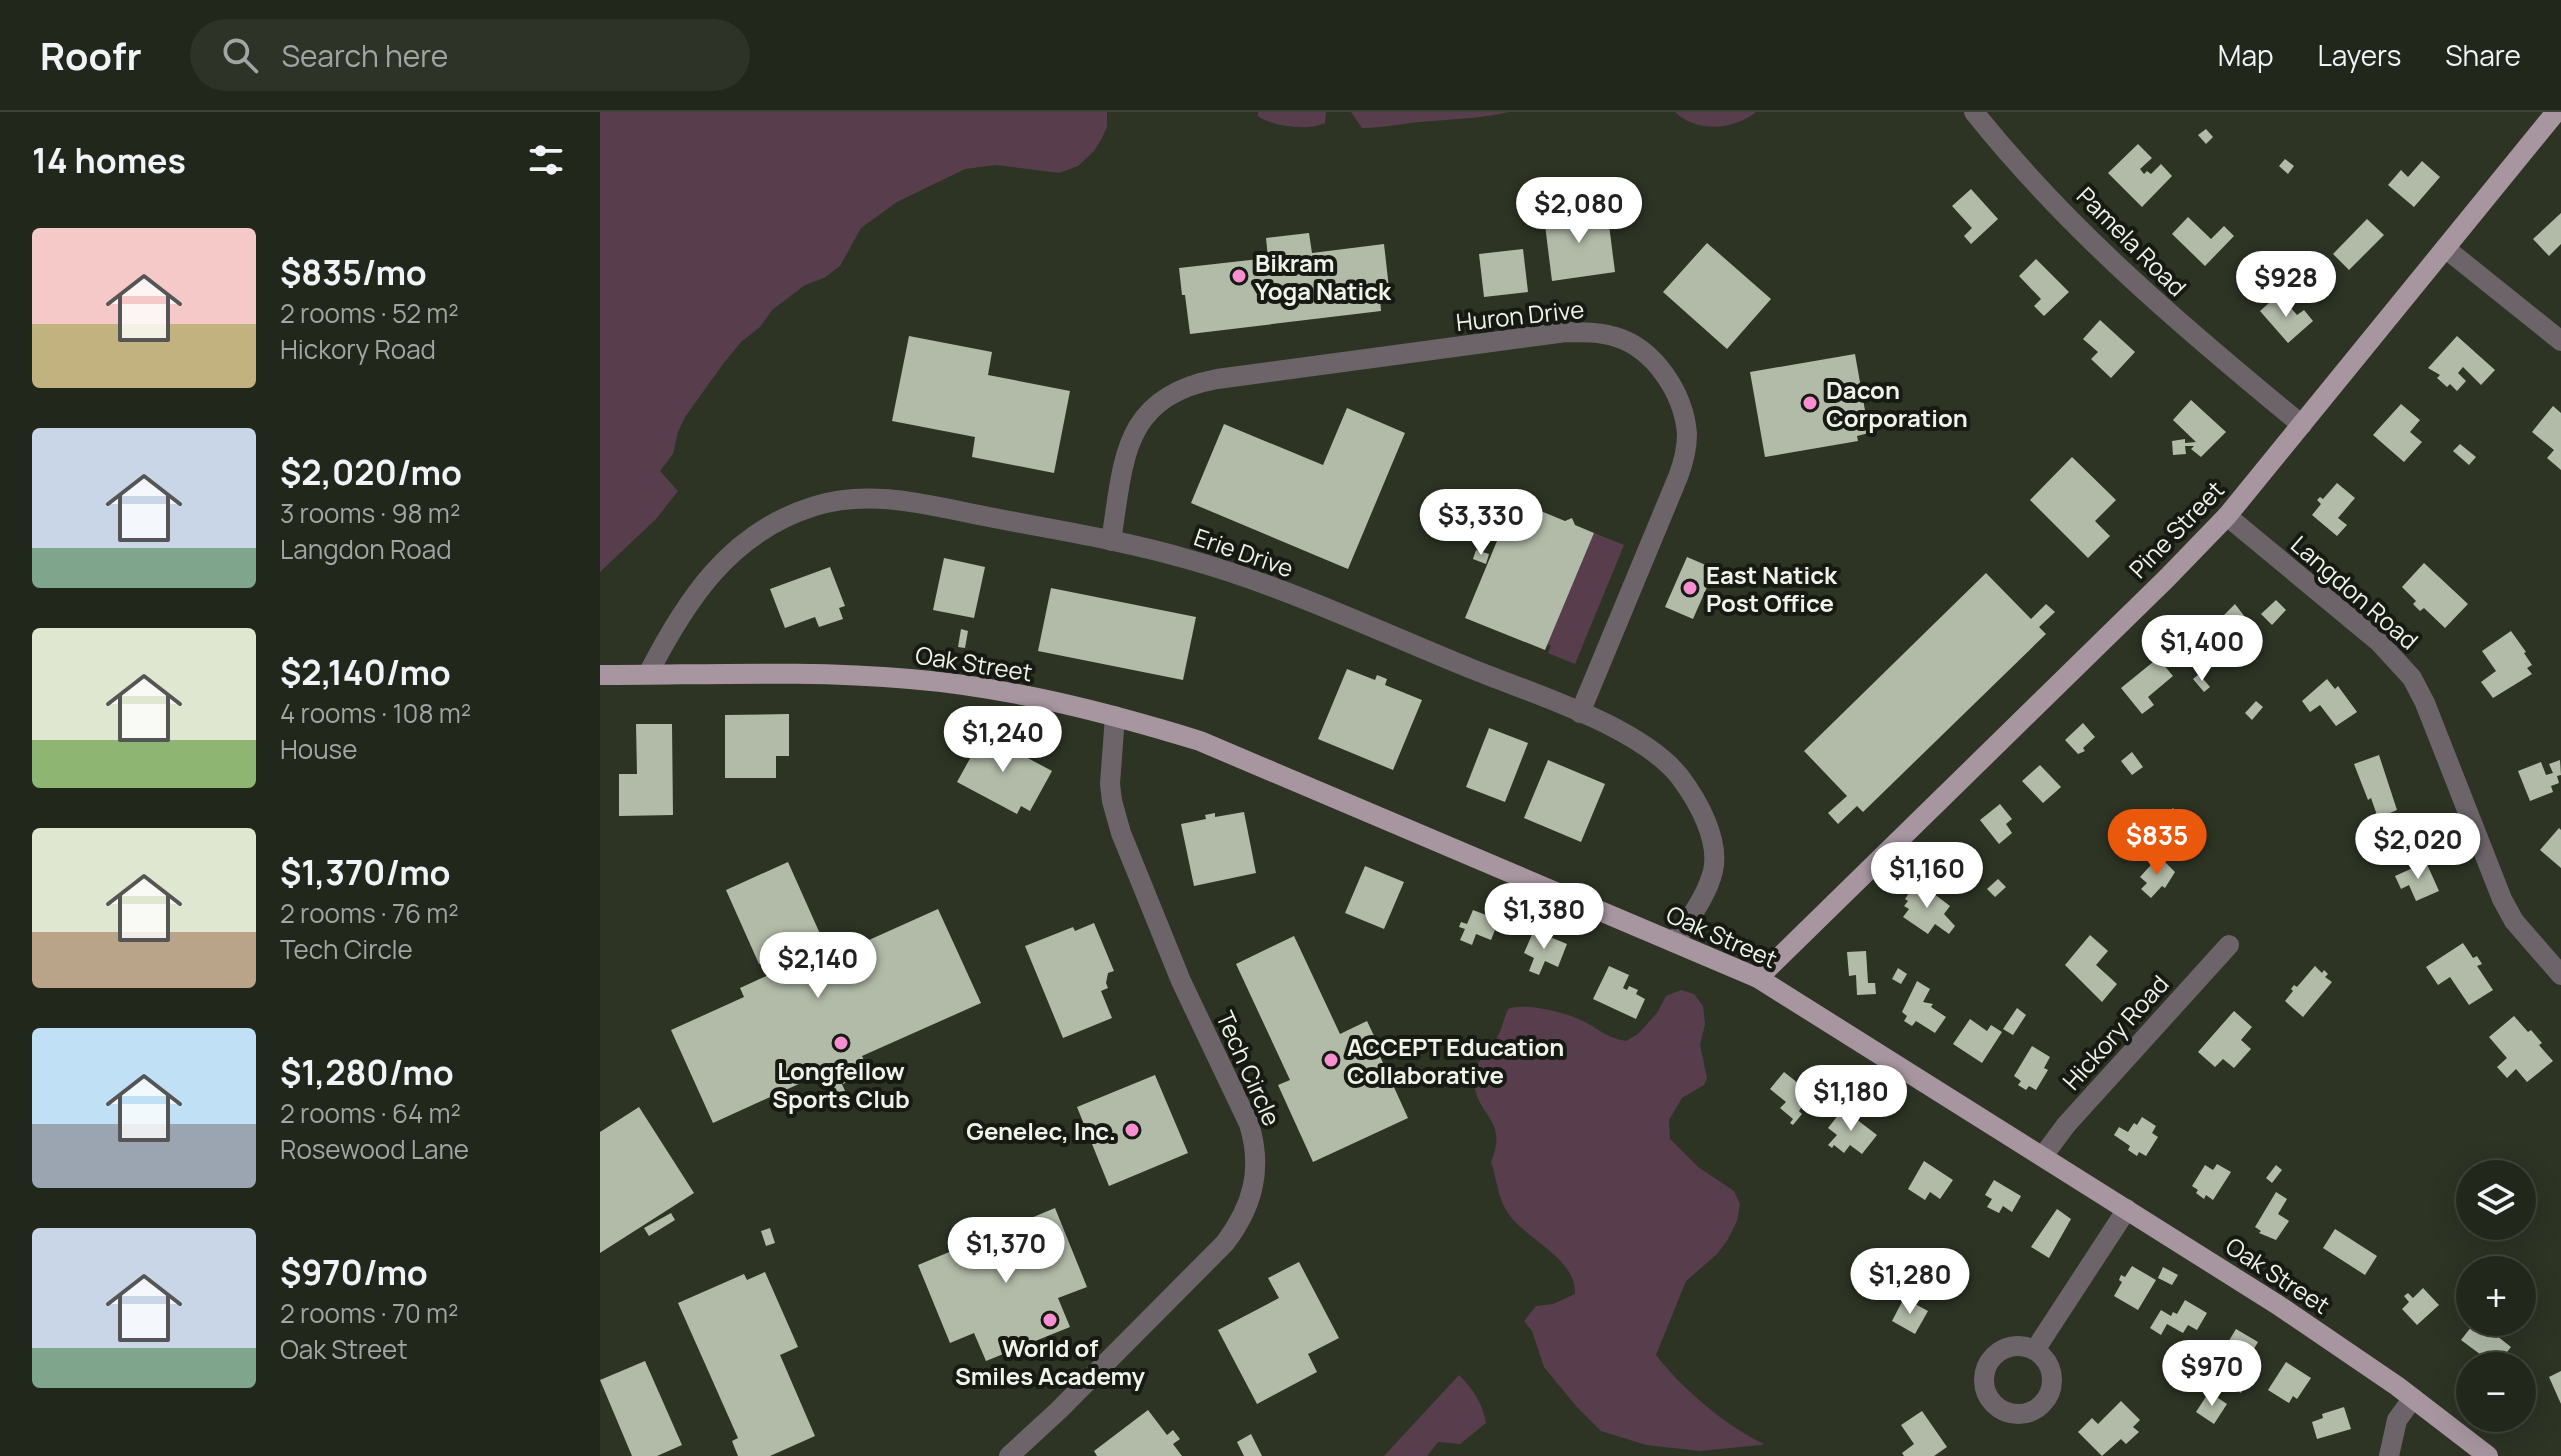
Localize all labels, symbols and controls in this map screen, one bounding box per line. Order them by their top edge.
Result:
search box [190,19,750,91]
text: Roofr [40,29,142,81]
icon: search [218,33,262,77]
text: Search here [282,35,448,76]
text: Map [2218,36,2274,74]
text: Layers [2318,36,2401,74]
text: Share [2445,36,2521,74]
text: 14 homes [32,137,186,183]
icon: filters [524,138,568,182]
pin: $2,080 [1514,177,1644,245]
street label: Pamela Road [2070,179,2194,303]
text: $2,080 [1534,185,1624,221]
place label: Bikram Yoga Natick [1255,246,1392,307]
text: $835/mo [280,249,427,295]
pin: $928 [2239,251,2333,319]
text: $928 [2254,259,2318,295]
icon: home [96,260,192,356]
marker: Bikram Yoga Natick [1230,267,1248,285]
street label: Huron Drive [1454,292,1586,338]
text: 2 rooms · 52 m² [280,295,459,331]
text: Hickory Road [280,331,436,367]
place label: Dacon Corporation [1826,373,1968,434]
marker: Dacon Corporation [1801,394,1819,412]
text: $2,020/mo [280,449,462,495]
icon: home [96,460,192,556]
street label: Pine Street [2121,473,2231,585]
pin: $3,330 [1416,489,1546,557]
text: 3 rooms · 98 m² [280,495,460,531]
text: $3,330 [1438,497,1524,533]
street label: Erie Drive [1190,520,1298,584]
street label: Langdon Road [2284,528,2426,656]
text: Langdon Road [280,531,452,567]
place label: East Natick Post Office [1706,558,1838,619]
marker: East Natick Post Office [1681,579,1699,597]
pin: $1,400 [2137,615,2267,683]
text: $1,400 [2160,623,2244,659]
street label: Oak Street [913,637,1035,689]
text: $2,140/mo [280,649,451,695]
icon: home [96,660,192,756]
text: 4 rooms · 108 m² [280,695,471,731]
pin: $1,240 [938,706,1068,774]
text: $1,240 [962,714,1044,750]
text: House [280,731,357,767]
pin: $835 [2110,809,2204,877]
pin: $2,020 [2353,813,2483,881]
text: $835 [2126,817,2188,853]
text: $2,020 [2373,821,2463,857]
pin: $1,160 [1862,842,1992,910]
text: $1,370/mo [280,849,450,895]
text: $1,160 [1889,850,1965,886]
icon: home [96,860,192,956]
pin: $1,380 [1479,883,1609,951]
text: $1,380 [1503,891,1585,927]
text: 2 rooms · 76 m² [280,895,459,931]
street label: Oak Street [1661,897,1783,975]
text: Tech Circle [280,931,413,967]
pin: $2,140 [753,932,883,1000]
text: $2,140 [778,940,858,976]
street label: Hickory Road [2055,967,2175,1097]
street label: Tech Circle [1209,1005,1289,1131]
place label: ACCEPT Education Collaborative [1347,1030,1564,1091]
marker: Longfellow Sports Club [832,1034,850,1052]
text: $1,280/mo [280,1049,454,1095]
marker: ACCEPT Education Collaborative [1322,1051,1340,1069]
place label: Longfellow Sports Club [772,1054,910,1115]
icon: home [96,1060,192,1156]
pin: $1,180 [1786,1065,1916,1133]
text: $1,180 [1813,1073,1889,1109]
text: 2 rooms · 64 m² [280,1095,461,1131]
place label: Genelec, Inc. [966,1114,1116,1147]
marker: Genelec, Inc. [1123,1121,1141,1139]
text: Rosewood Lane [280,1131,469,1167]
map controls [2456,1160,2536,1432]
button: layers [2456,1160,2536,1240]
pin: $1,370 [941,1217,1071,1285]
text: $1,370 [966,1225,1046,1261]
street label: Oak Street [2220,1229,2336,1321]
pin: $1,280 [1845,1248,1975,1316]
text: $970/mo [280,1249,428,1295]
text: $1,280 [1868,1256,1952,1292]
button: + [2456,1256,2536,1336]
icon: home [96,1260,192,1356]
text: 2 rooms · 70 m² [280,1295,458,1331]
marker: World of Smiles Academy [1041,1311,1059,1329]
text: Oak Street [280,1331,408,1367]
place label: World of Smiles Academy [955,1331,1146,1392]
pin: $970 [2165,1340,2259,1408]
text: $970 [2180,1348,2244,1384]
button: − [2456,1352,2536,1432]

